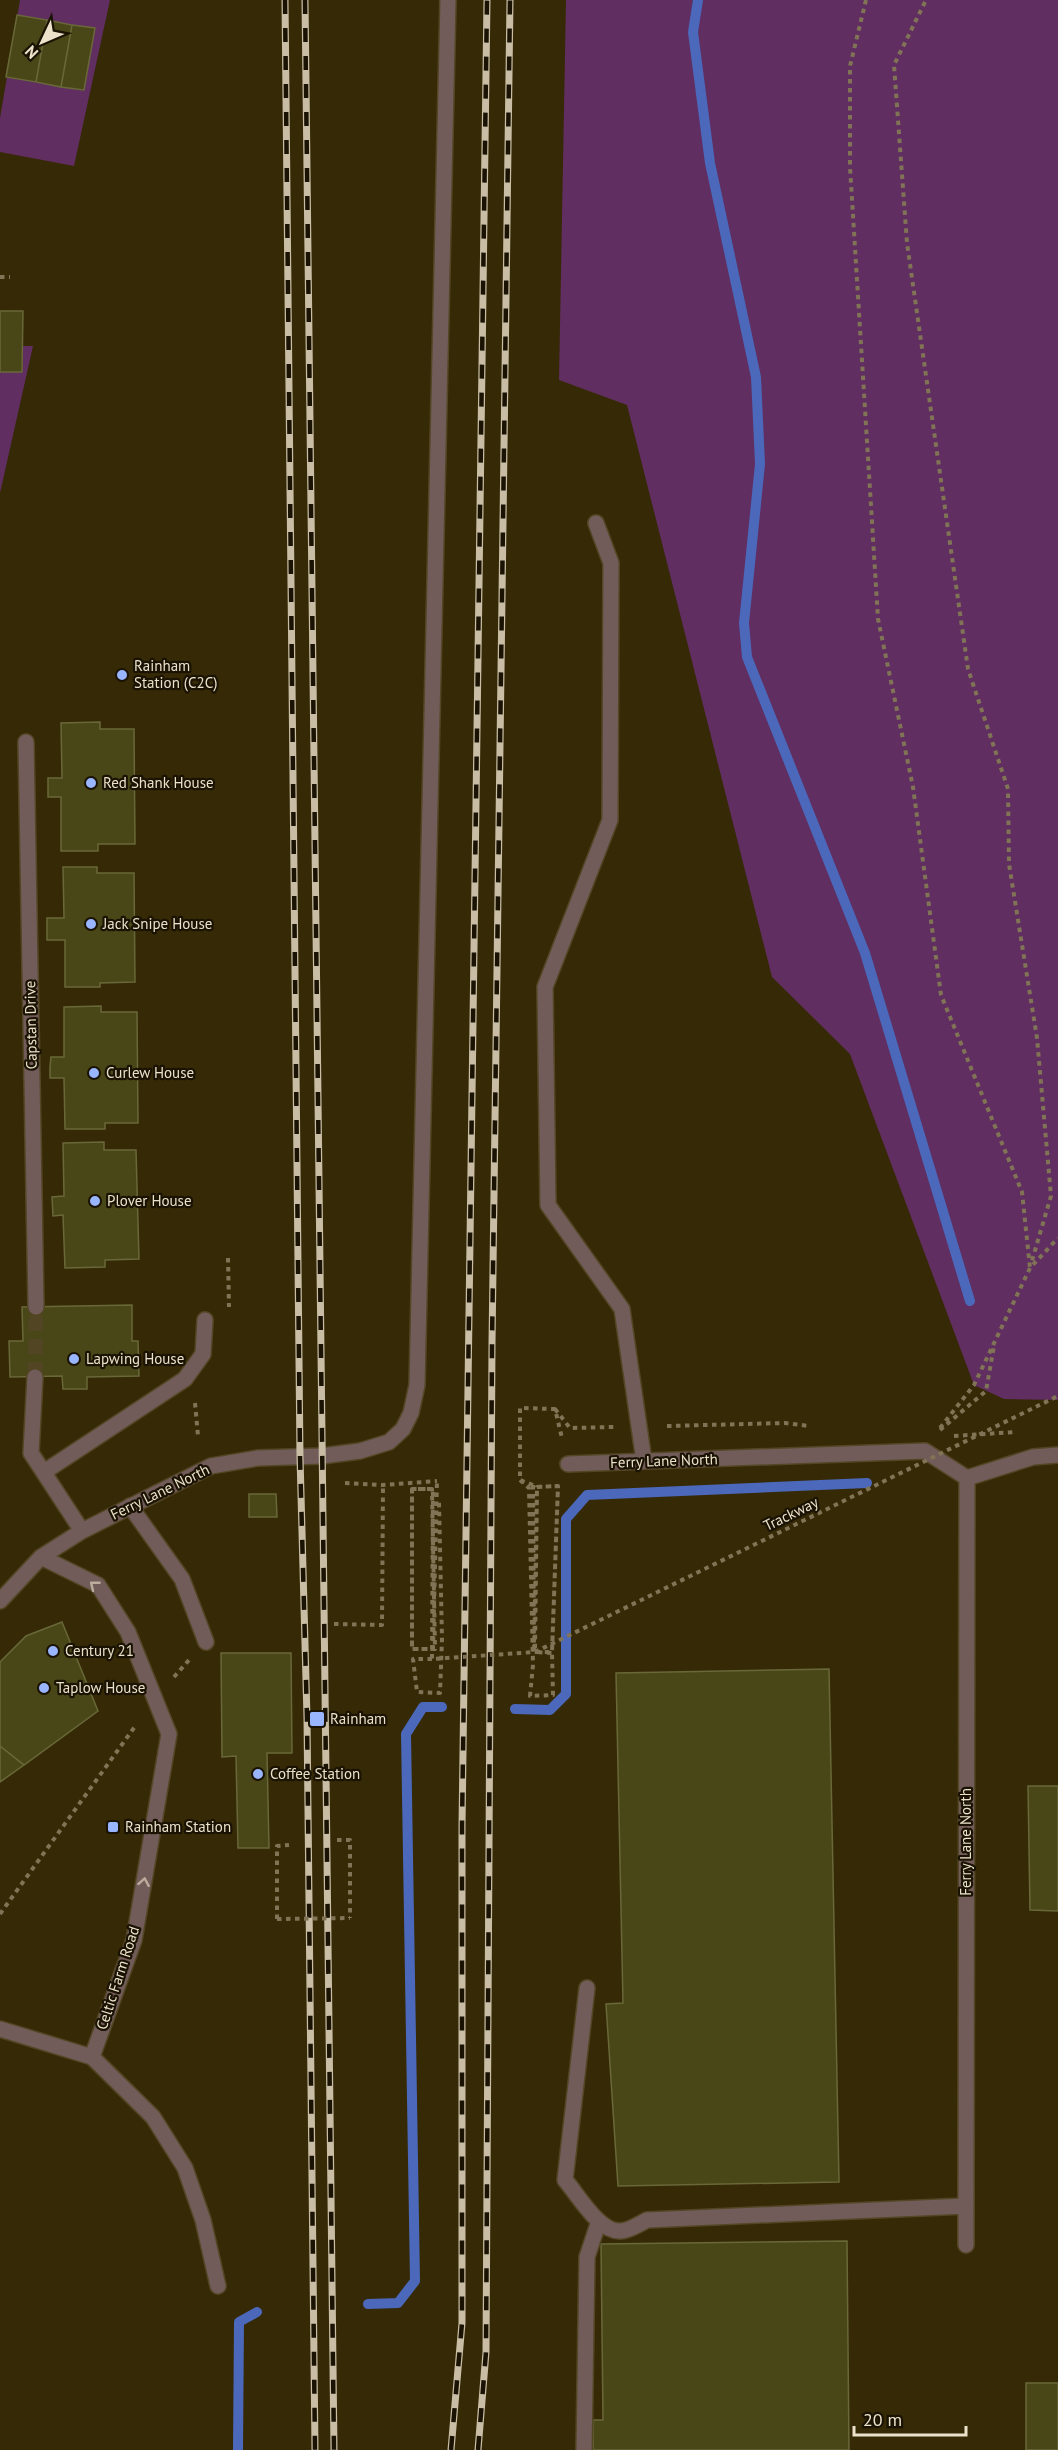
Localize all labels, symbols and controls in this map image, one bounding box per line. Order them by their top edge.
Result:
north arrow [12,12,72,72]
text: N [20,42,42,63]
place label: Rainham Station (C2C) [134,656,218,692]
marker: Rainham Station (C2C) [115,668,129,682]
place label: Red Shank House [103,773,214,792]
marker: Red Shank House [84,776,98,790]
place label: Jack Snipe House [102,914,212,933]
marker: Jack Snipe House [84,917,98,931]
street label: Capstan Drive [20,981,41,1069]
place label: Curlew House [106,1063,194,1082]
marker: Curlew House [87,1066,101,1080]
place label: Plover House [107,1191,192,1210]
marker: Plover House [88,1194,102,1208]
place label: Lapwing House [86,1349,184,1368]
marker: Lapwing House [67,1352,81,1366]
street label: Ferry Lane North [610,1449,718,1472]
street label: Ferry Lane North [107,1459,212,1524]
street label: Trackway [760,1492,821,1535]
one-way arrow [90,1582,101,1593]
place label: Century 21 [65,1641,134,1660]
marker: Century 21 [46,1644,60,1658]
place label: Taplow House [56,1678,145,1697]
marker: Taplow House [37,1681,51,1695]
place label: Rainham [330,1709,386,1728]
marker: Rainham [308,1710,326,1728]
place label: Coffee Station [270,1764,360,1783]
marker: Coffee Station [251,1767,265,1781]
street label: Ferry Lane North [956,1788,975,1896]
place label: Rainham Station [125,1817,231,1836]
marker: Rainham Station [106,1820,120,1834]
one-way arrow [137,1877,149,1887]
street label: Celtic Farm Road [92,1924,143,2032]
scale bar [854,2399,966,2437]
text: 20 m [863,2408,902,2431]

